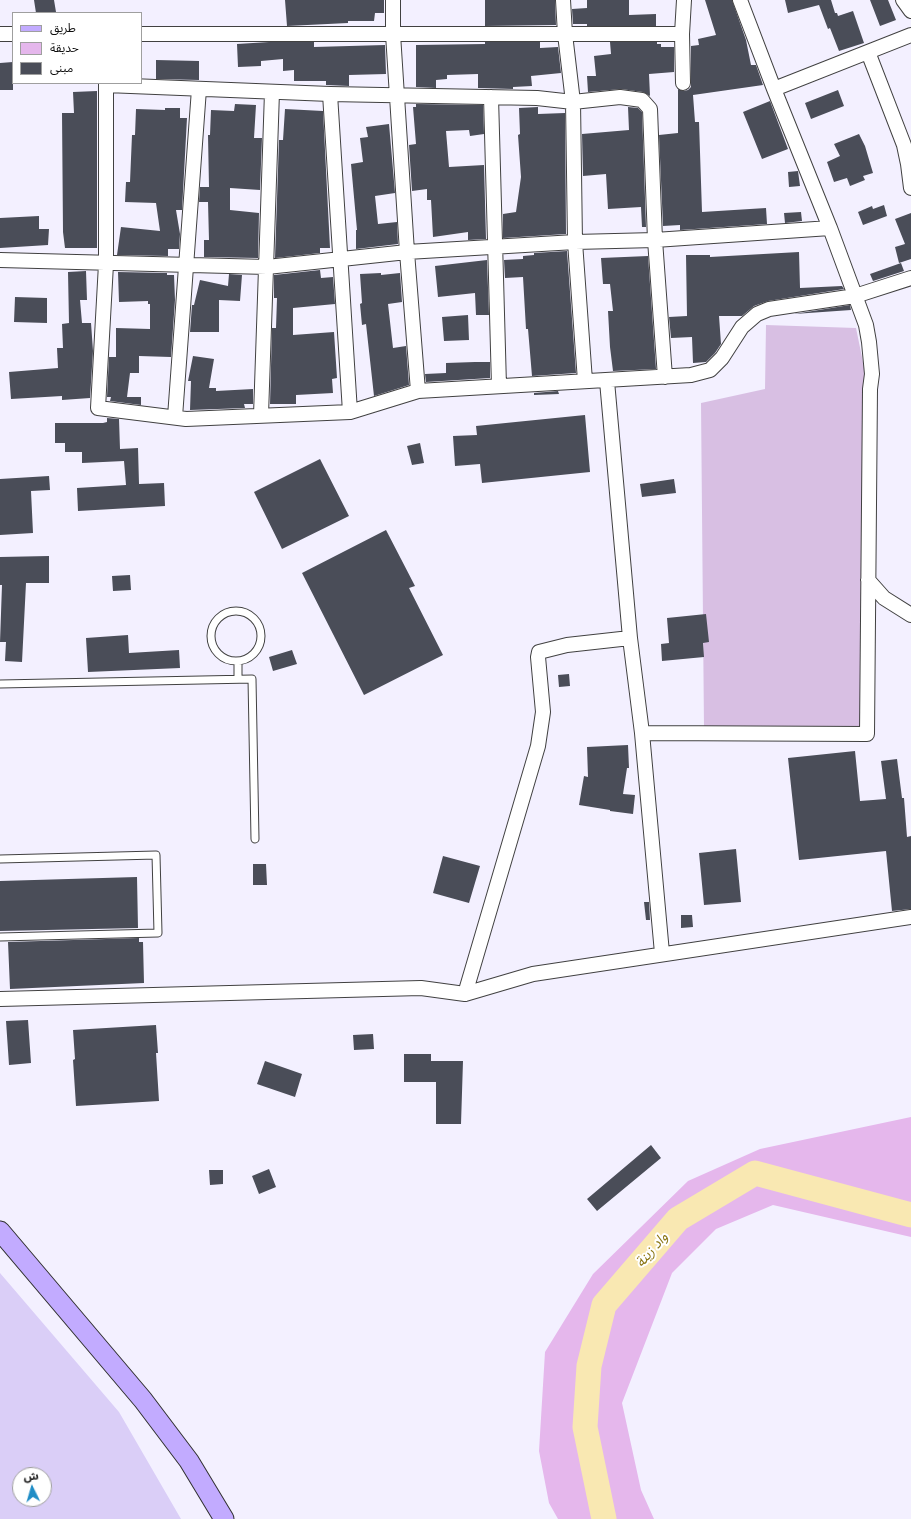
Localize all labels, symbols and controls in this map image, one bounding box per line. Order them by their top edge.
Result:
legend [12,12,142,84]
text: طريق [50,20,76,35]
text: حديقة [50,40,79,55]
text: مبنى [50,60,73,75]
water label: واد زينة [632,1229,672,1271]
north arrow [12,1467,52,1507]
text: ش [23,1468,39,1484]

